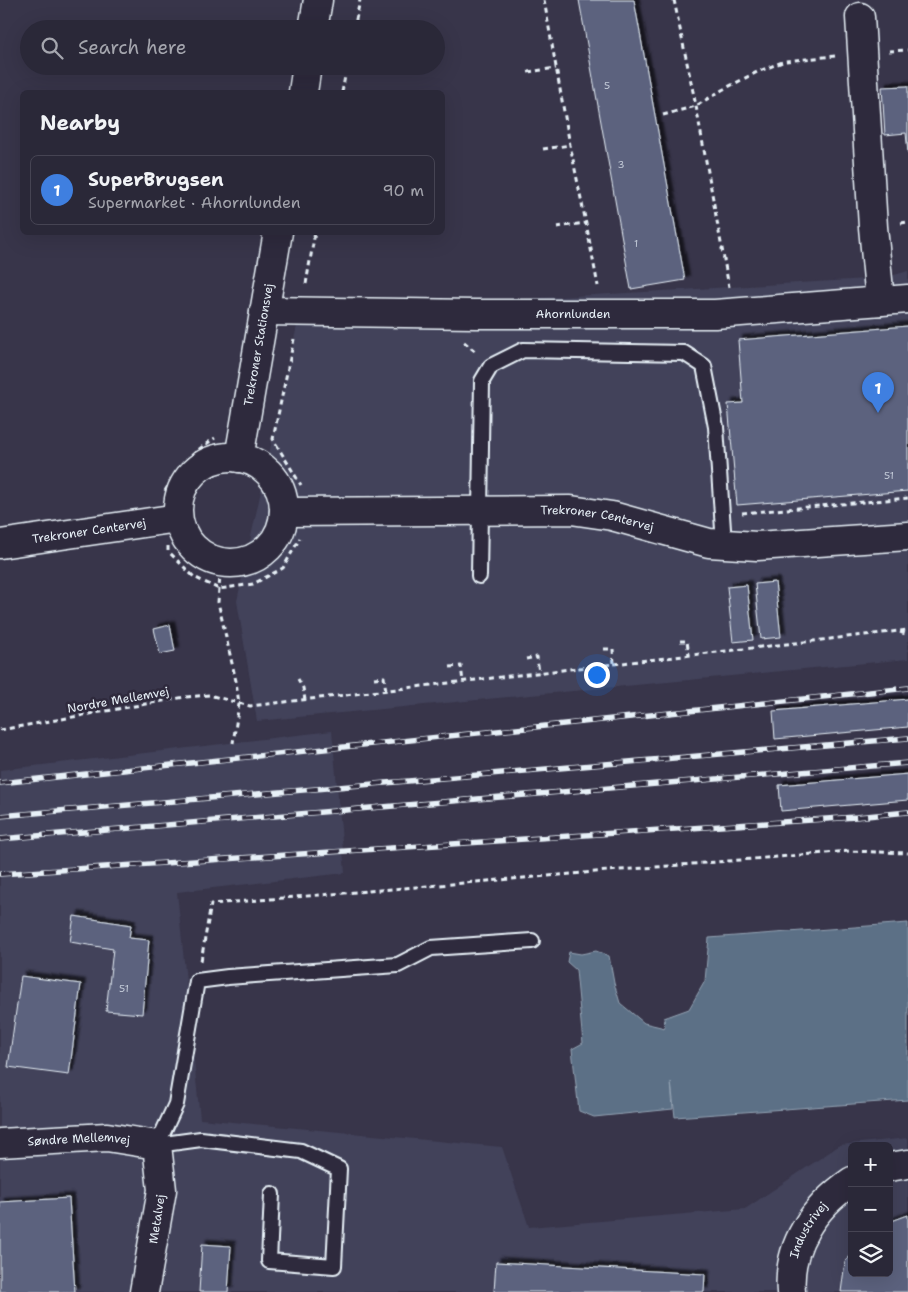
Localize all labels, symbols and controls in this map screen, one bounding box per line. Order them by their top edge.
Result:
search box [20,20,445,75]
icon: search [38,34,66,62]
text: Search here [78,35,187,60]
house number: 5 [604,79,610,92]
text: Nearby [40,109,120,137]
house number: 3 [618,158,625,171]
text: SuperBrugsen [88,167,224,192]
text: 1 [53,180,61,201]
text: 90 m [383,180,424,201]
text: Supermarket · Ahornlunden [88,192,301,213]
house number: 1 [634,237,638,250]
street label: Trekroner Stationsvej [240,282,277,407]
street label: Ahornlunden [536,306,610,322]
pin: 1 [862,372,894,413]
house number: 51 [884,469,894,482]
street label: Trekroner Centervej [540,502,656,535]
street label: Trekroner Centervej [31,515,147,547]
your location [584,662,610,688]
street label: Nordre Mellemvej [66,683,170,717]
house number: 51 [119,982,129,995]
street label: Søndre Mellemvej [27,1129,131,1149]
map controls [848,1142,893,1277]
button: + [848,1142,893,1187]
button: − [848,1187,893,1232]
street label: Metalvej [145,1193,169,1245]
street label: Industrivej [786,1198,831,1260]
button: layers [848,1232,893,1277]

